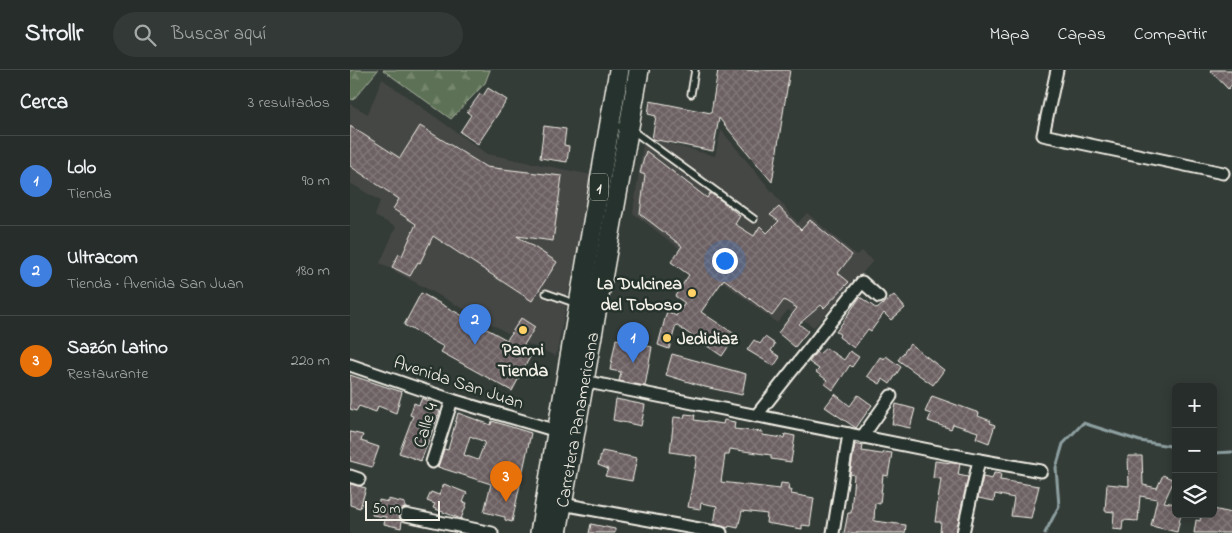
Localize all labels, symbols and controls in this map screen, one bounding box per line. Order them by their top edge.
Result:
search box [113,12,463,57]
text: Strollr [25,17,83,52]
icon: search [131,21,159,49]
text: Buscar aquí [171,21,266,48]
text: Mapa [989,22,1030,48]
text: Capas [1058,22,1106,48]
text: Compartir [1134,22,1207,48]
text: Cerca [20,88,68,118]
text: 3 resultados [248,91,330,115]
text: Lolo [67,155,96,182]
text: 1 [33,169,39,193]
text: 90 m [302,169,330,193]
road number: 1 [590,174,608,200]
text: Tienda [67,182,112,206]
text: Ultracom [67,245,138,272]
your location [712,248,738,274]
text: 2 [32,259,40,283]
text: 180 m [296,259,330,283]
text: Tienda · Avenida San Juan [67,272,243,296]
place label: La Dulcinea del Toboso [597,272,682,319]
marker: La Dulcinea del Toboso [686,287,698,299]
pin: 2 [459,304,491,345]
pin: 1 [617,322,649,363]
marker: Parmi Tienda [517,324,529,336]
place label: Jedidiaz [677,327,738,353]
street label: Carretera Panamericana [551,330,607,510]
marker: Jedidiaz [661,332,673,344]
text: Sazón Latino [67,335,168,362]
place label: Parmi Tienda [498,338,548,385]
text: 3 [33,349,39,373]
text: 220 m [291,349,330,373]
street label: Avenida San Juan [390,351,527,417]
text: Restaurante [67,362,148,386]
map controls [1172,383,1217,518]
button: + [1172,383,1217,428]
street label: Calle 4 [408,399,446,451]
button: − [1172,428,1217,473]
pin: 3 [490,461,522,502]
button: layers [1172,473,1217,518]
scale bar [365,498,440,521]
text: 50 m [372,499,400,520]

